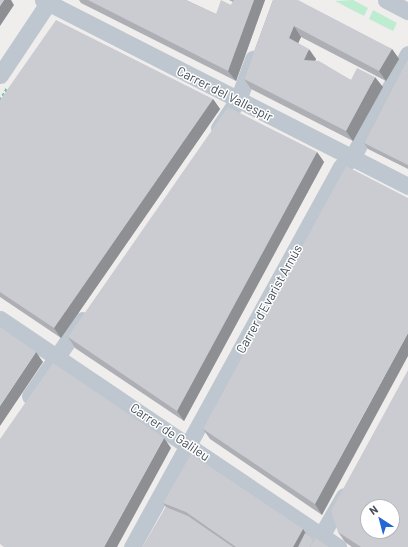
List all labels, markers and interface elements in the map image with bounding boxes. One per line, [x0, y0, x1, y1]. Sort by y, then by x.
street label: Carrer del Vallespir [174, 63, 276, 125]
street label: Carrer d'Evarist Arnús [233, 242, 305, 356]
street label: Carrer de Galileu [127, 400, 213, 464]
north arrow [360, 499, 400, 539]
text: N [366, 502, 380, 517]

